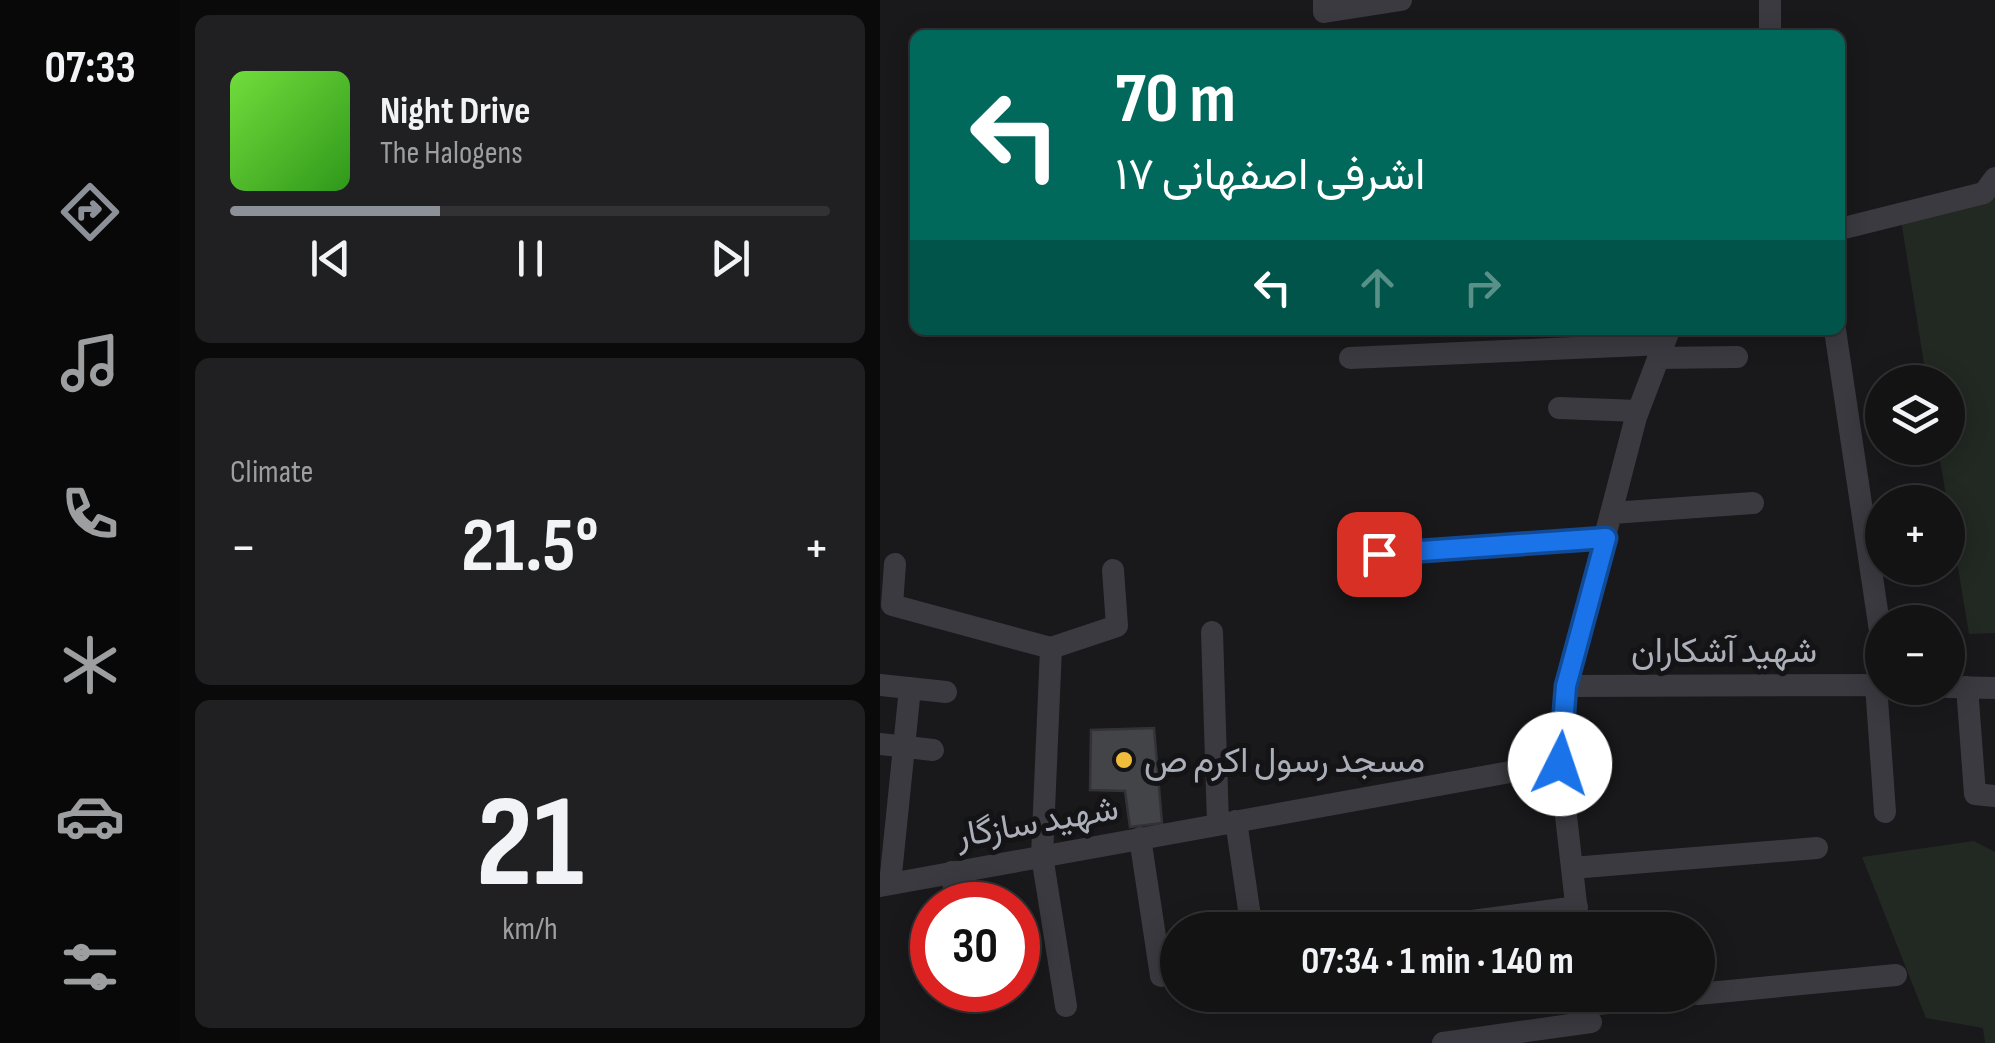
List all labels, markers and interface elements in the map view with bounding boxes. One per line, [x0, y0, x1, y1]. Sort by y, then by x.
text: 07:33 [44, 41, 136, 96]
text: 70 m [1115, 58, 1236, 142]
icon: left [950, 70, 1080, 200]
text: Night Drive [380, 89, 531, 134]
text: The Halogens [380, 134, 523, 173]
text: اشرفی اصفهانی ۱۷ [1115, 148, 1426, 203]
icon: directions [55, 177, 125, 247]
icon: previous [303, 231, 358, 286]
icon: pause [503, 231, 558, 286]
icon: next [703, 231, 758, 286]
icon: left [1245, 260, 1300, 315]
icon: ahead [1350, 260, 1405, 315]
icon: right [1455, 260, 1510, 315]
icon: music [55, 328, 125, 398]
map controls [1865, 365, 1965, 705]
button: layers [1865, 365, 1965, 465]
text: Climate [230, 453, 313, 492]
icon: phone [55, 479, 125, 549]
button: + [1865, 485, 1965, 585]
text: 21.5° [461, 502, 599, 593]
pin [1337, 512, 1422, 597]
text: − [230, 515, 257, 582]
text: + [803, 515, 830, 582]
icon: arrive [1352, 527, 1407, 582]
button: − [1865, 605, 1965, 705]
icon: climate [55, 630, 125, 700]
street label: شهید آشکاران [1631, 630, 1817, 673]
position arrow [1508, 712, 1612, 816]
place label: مسجد رسول اکرم ص [1144, 740, 1425, 783]
marker: مسجد رسول اکرم ص [1113, 749, 1135, 771]
text: 21 [476, 767, 584, 923]
icon: car [55, 781, 125, 851]
street label: شهید سازگار [952, 787, 1122, 858]
speed limit sign: 30 [910, 882, 1040, 1012]
text: km/h [502, 910, 558, 949]
icon: filters [55, 932, 125, 1002]
text: 07:34 · 1 min · 140 m [1301, 939, 1574, 984]

